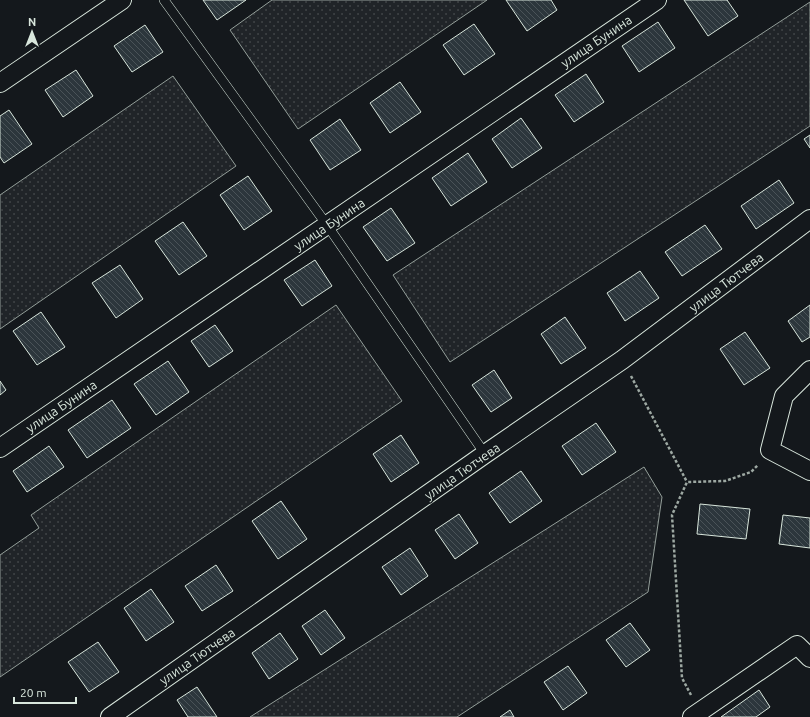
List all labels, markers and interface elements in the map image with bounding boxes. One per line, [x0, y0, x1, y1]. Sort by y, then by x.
north arrow [12, 12, 52, 52]
street label: улица Бунина [558, 12, 634, 70]
text: N [28, 16, 36, 28]
street label: улица Бунина [291, 195, 367, 253]
street label: улица Тютчева [686, 250, 766, 314]
street label: улица Бунина [23, 377, 99, 435]
street label: улица Тютчева [422, 440, 502, 502]
street label: улица Тютчева [157, 625, 237, 687]
scale bar [14, 679, 76, 705]
text: 20 m [20, 686, 47, 699]

